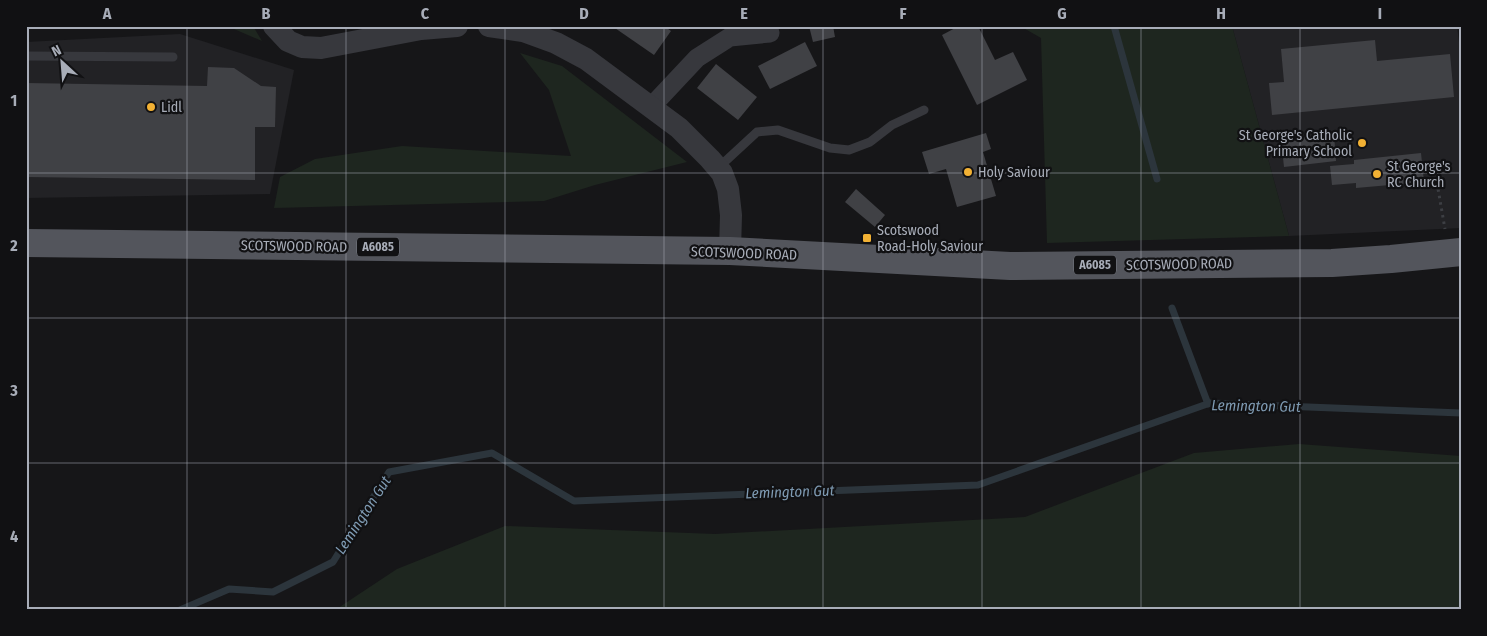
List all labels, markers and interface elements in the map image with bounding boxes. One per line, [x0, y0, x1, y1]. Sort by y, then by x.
text: A [102, 4, 112, 23]
text: B [262, 4, 271, 23]
text: C [421, 4, 430, 23]
text: D [579, 4, 589, 23]
text: E [740, 4, 748, 23]
text: F [899, 4, 907, 23]
text: G [1057, 4, 1067, 23]
text: H [1216, 4, 1226, 23]
text: I [1378, 4, 1382, 23]
north arrow [38, 38, 88, 88]
text: N [49, 41, 64, 60]
text: 1 [11, 91, 17, 110]
place label: Lidl [161, 99, 182, 116]
marker: Lidl [145, 101, 157, 113]
place label: St George's Catholic Primary School [1239, 127, 1352, 160]
marker: St George's Catholic Primary School [1356, 137, 1368, 149]
place label: St George's RC Church [1387, 158, 1451, 191]
place label: Holy Saviour [978, 164, 1050, 181]
marker: Holy Saviour [962, 166, 974, 178]
marker: St George's RC Church [1371, 168, 1383, 180]
place label: Scotswood Road-Holy Saviour [877, 222, 983, 255]
marker: Scotswood Road-Holy Saviour [861, 232, 873, 244]
text: 2 [9, 236, 18, 255]
street label: SCOTSWOOD ROAD [241, 237, 347, 256]
road number: A6085 [357, 238, 399, 256]
street label: SCOTSWOOD ROAD [691, 243, 797, 264]
street label: SCOTSWOOD ROAD [1126, 255, 1232, 274]
road number: A6085 [1074, 256, 1116, 274]
text: 3 [9, 381, 18, 400]
water label: Lemington Gut [1211, 396, 1301, 416]
water label: Lemington Gut [331, 473, 395, 557]
water label: Lemington Gut [745, 481, 835, 503]
text: 4 [10, 527, 18, 546]

